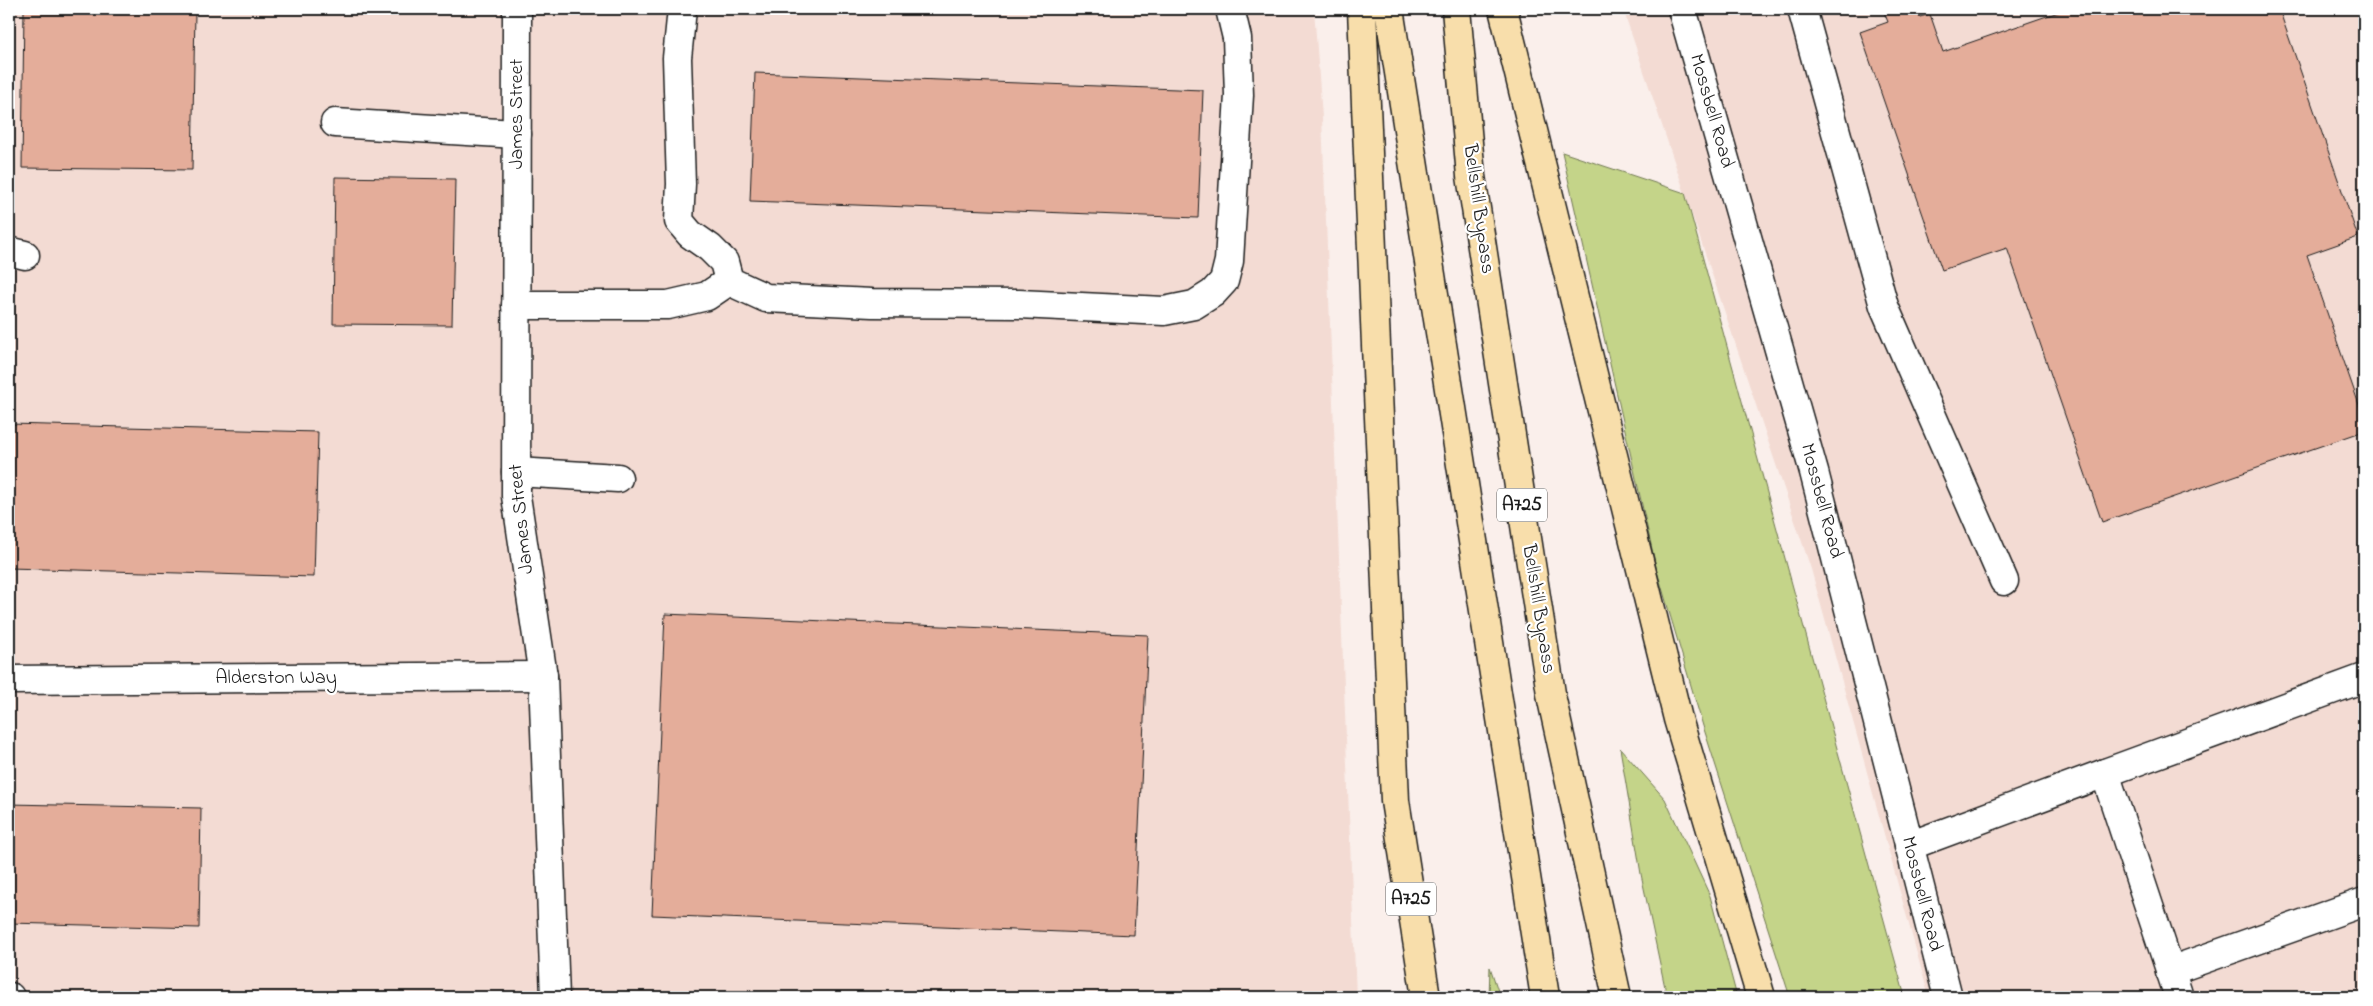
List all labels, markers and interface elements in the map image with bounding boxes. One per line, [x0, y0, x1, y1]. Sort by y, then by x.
street label: Mossbell Road [1681, 50, 1741, 172]
street label: James Street [503, 58, 532, 169]
street label: Bellshill Bypass [1454, 141, 1501, 276]
street label: Mossbell Road [1792, 440, 1850, 562]
street label: James Street [502, 462, 542, 576]
road number: A725 [1497, 488, 1547, 522]
street label: Bellshill Bypass [1513, 541, 1563, 676]
street label: Alderston Way [215, 664, 337, 693]
street label: Mossbell Road [1893, 833, 1949, 955]
road number: A725 [1386, 882, 1436, 916]

